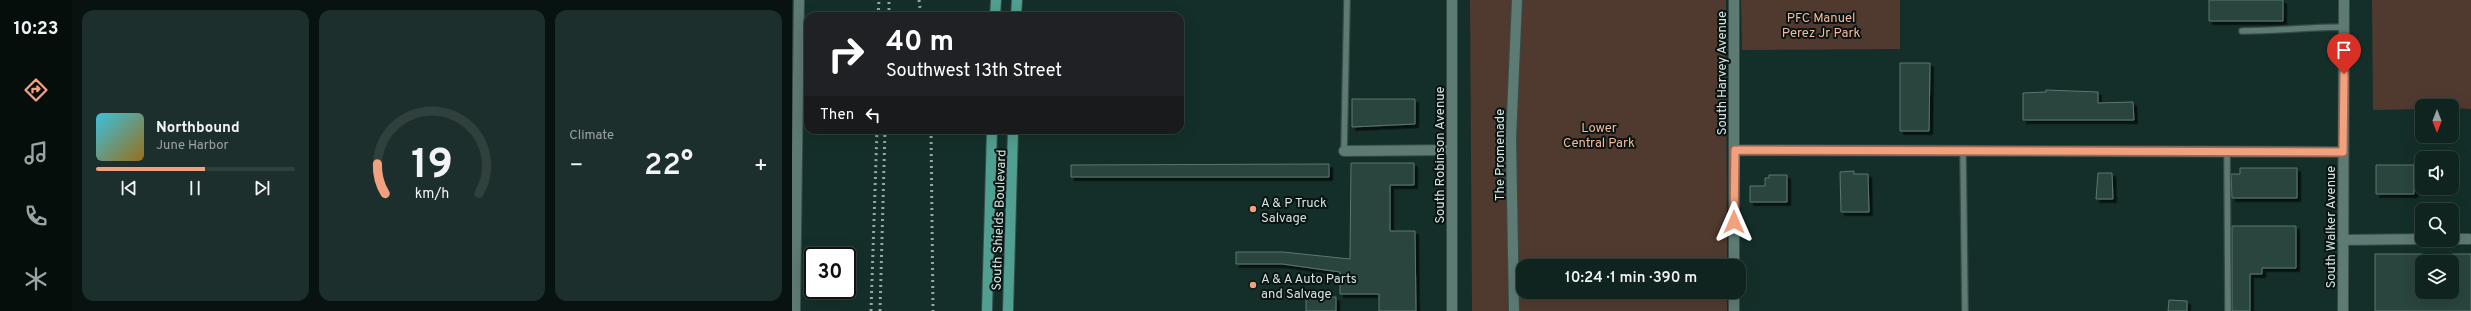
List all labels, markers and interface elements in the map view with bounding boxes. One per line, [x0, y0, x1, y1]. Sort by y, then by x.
street label: South Harvey Avenue [1715, 11, 1731, 135]
park label: PFC Manuel Perez Jr Park [1782, 11, 1860, 42]
text: 10:23 [13, 18, 59, 41]
text: 40 m [886, 25, 954, 61]
icon: right [820, 28, 872, 80]
pin [2327, 33, 2361, 74]
icon: arrive [2333, 39, 2355, 61]
text: Southwest 13th Street [886, 60, 1062, 83]
icon: directions [22, 76, 50, 104]
street label: South Robinson Avenue [1433, 86, 1449, 224]
north arrow [2415, 99, 2459, 143]
map controls [2415, 99, 2459, 299]
icon: left [862, 104, 884, 126]
text: Then [820, 106, 854, 125]
street label: The Promenade [1493, 109, 1509, 201]
text: Northbound [156, 119, 240, 138]
park label: Lower Central Park [1563, 121, 1635, 152]
text: Climate [569, 128, 614, 144]
text: June Harbor [156, 138, 229, 154]
icon: music [22, 139, 50, 167]
text: 19 [411, 139, 453, 192]
text: 22° [644, 148, 693, 185]
street label: South Shields Boulevard [990, 149, 1010, 291]
button: sound [2415, 151, 2459, 195]
text: − [569, 153, 584, 180]
text: + [754, 153, 768, 180]
street label: South Walker Avenue [2324, 166, 2340, 288]
icon: previous [118, 177, 140, 199]
icon: pause [184, 177, 206, 199]
icon: next [251, 177, 273, 199]
text: km/h [415, 184, 449, 202]
place label: A & P Truck Salvage [1261, 196, 1327, 227]
position arrow [1713, 201, 1755, 243]
icon: phone [22, 202, 50, 230]
button: search [2415, 203, 2459, 247]
marker: A & P Truck Salvage [1248, 204, 1258, 214]
speed limit sign: 30 [804, 247, 856, 299]
button: layers [2415, 255, 2459, 299]
icon: climate [22, 265, 50, 293]
text: 10:24 · 1 min · 390 m [1565, 269, 1697, 288]
place label: A & A Auto Parts and Salvage [1261, 272, 1357, 303]
marker: A & A Auto Parts and Salvage [1248, 280, 1258, 290]

